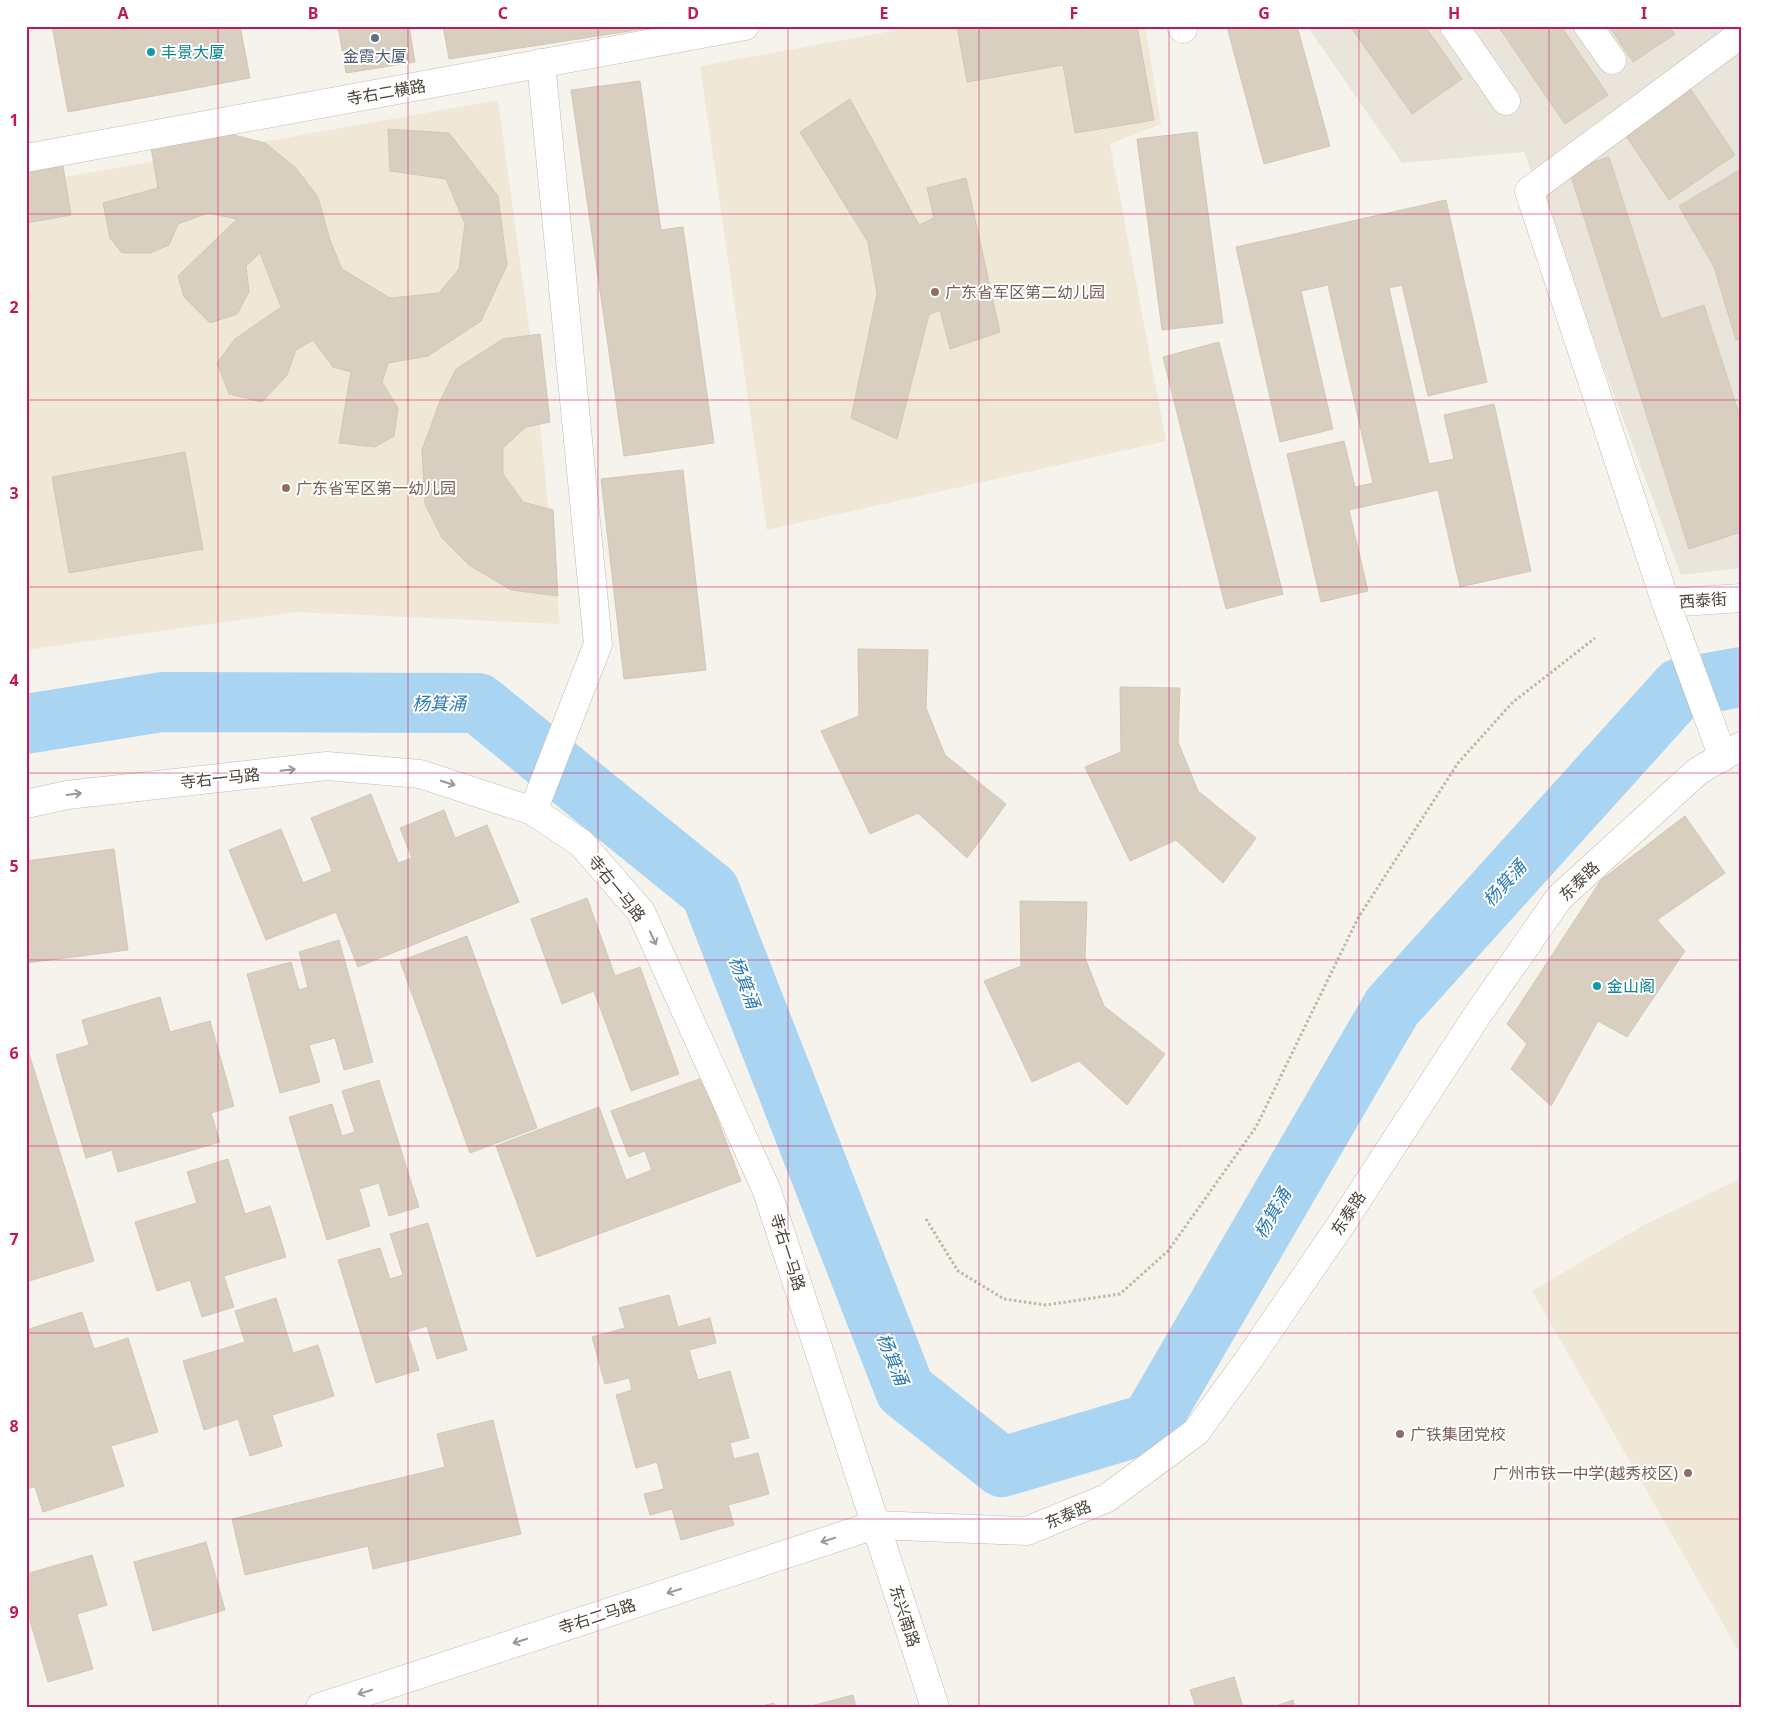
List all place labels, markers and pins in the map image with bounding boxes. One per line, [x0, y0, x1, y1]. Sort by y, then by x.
marker: 金霞大厦 [369, 32, 381, 44]
place label: 丰景大厦 [161, 41, 225, 63]
place label: 金霞大厦 [343, 45, 407, 67]
marker: 丰景大厦 [145, 46, 157, 58]
place label: 广东省军区第二幼儿园 [945, 281, 1105, 303]
marker: 广东省军区第二幼儿园 [929, 286, 941, 298]
place label: 广东省军区第一幼儿园 [296, 477, 456, 499]
marker: 广东省军区第一幼儿园 [280, 482, 292, 494]
place label: 金山阁 [1607, 975, 1655, 997]
marker: 金山阁 [1591, 980, 1603, 992]
place label: 广铁集团党校 [1410, 1423, 1506, 1445]
marker: 广铁集团党校 [1394, 1428, 1406, 1440]
place label: 广州市铁一中学(越秀校区) [1492, 1462, 1678, 1484]
marker: 广州市铁一中学(越秀校区) [1682, 1467, 1694, 1479]

